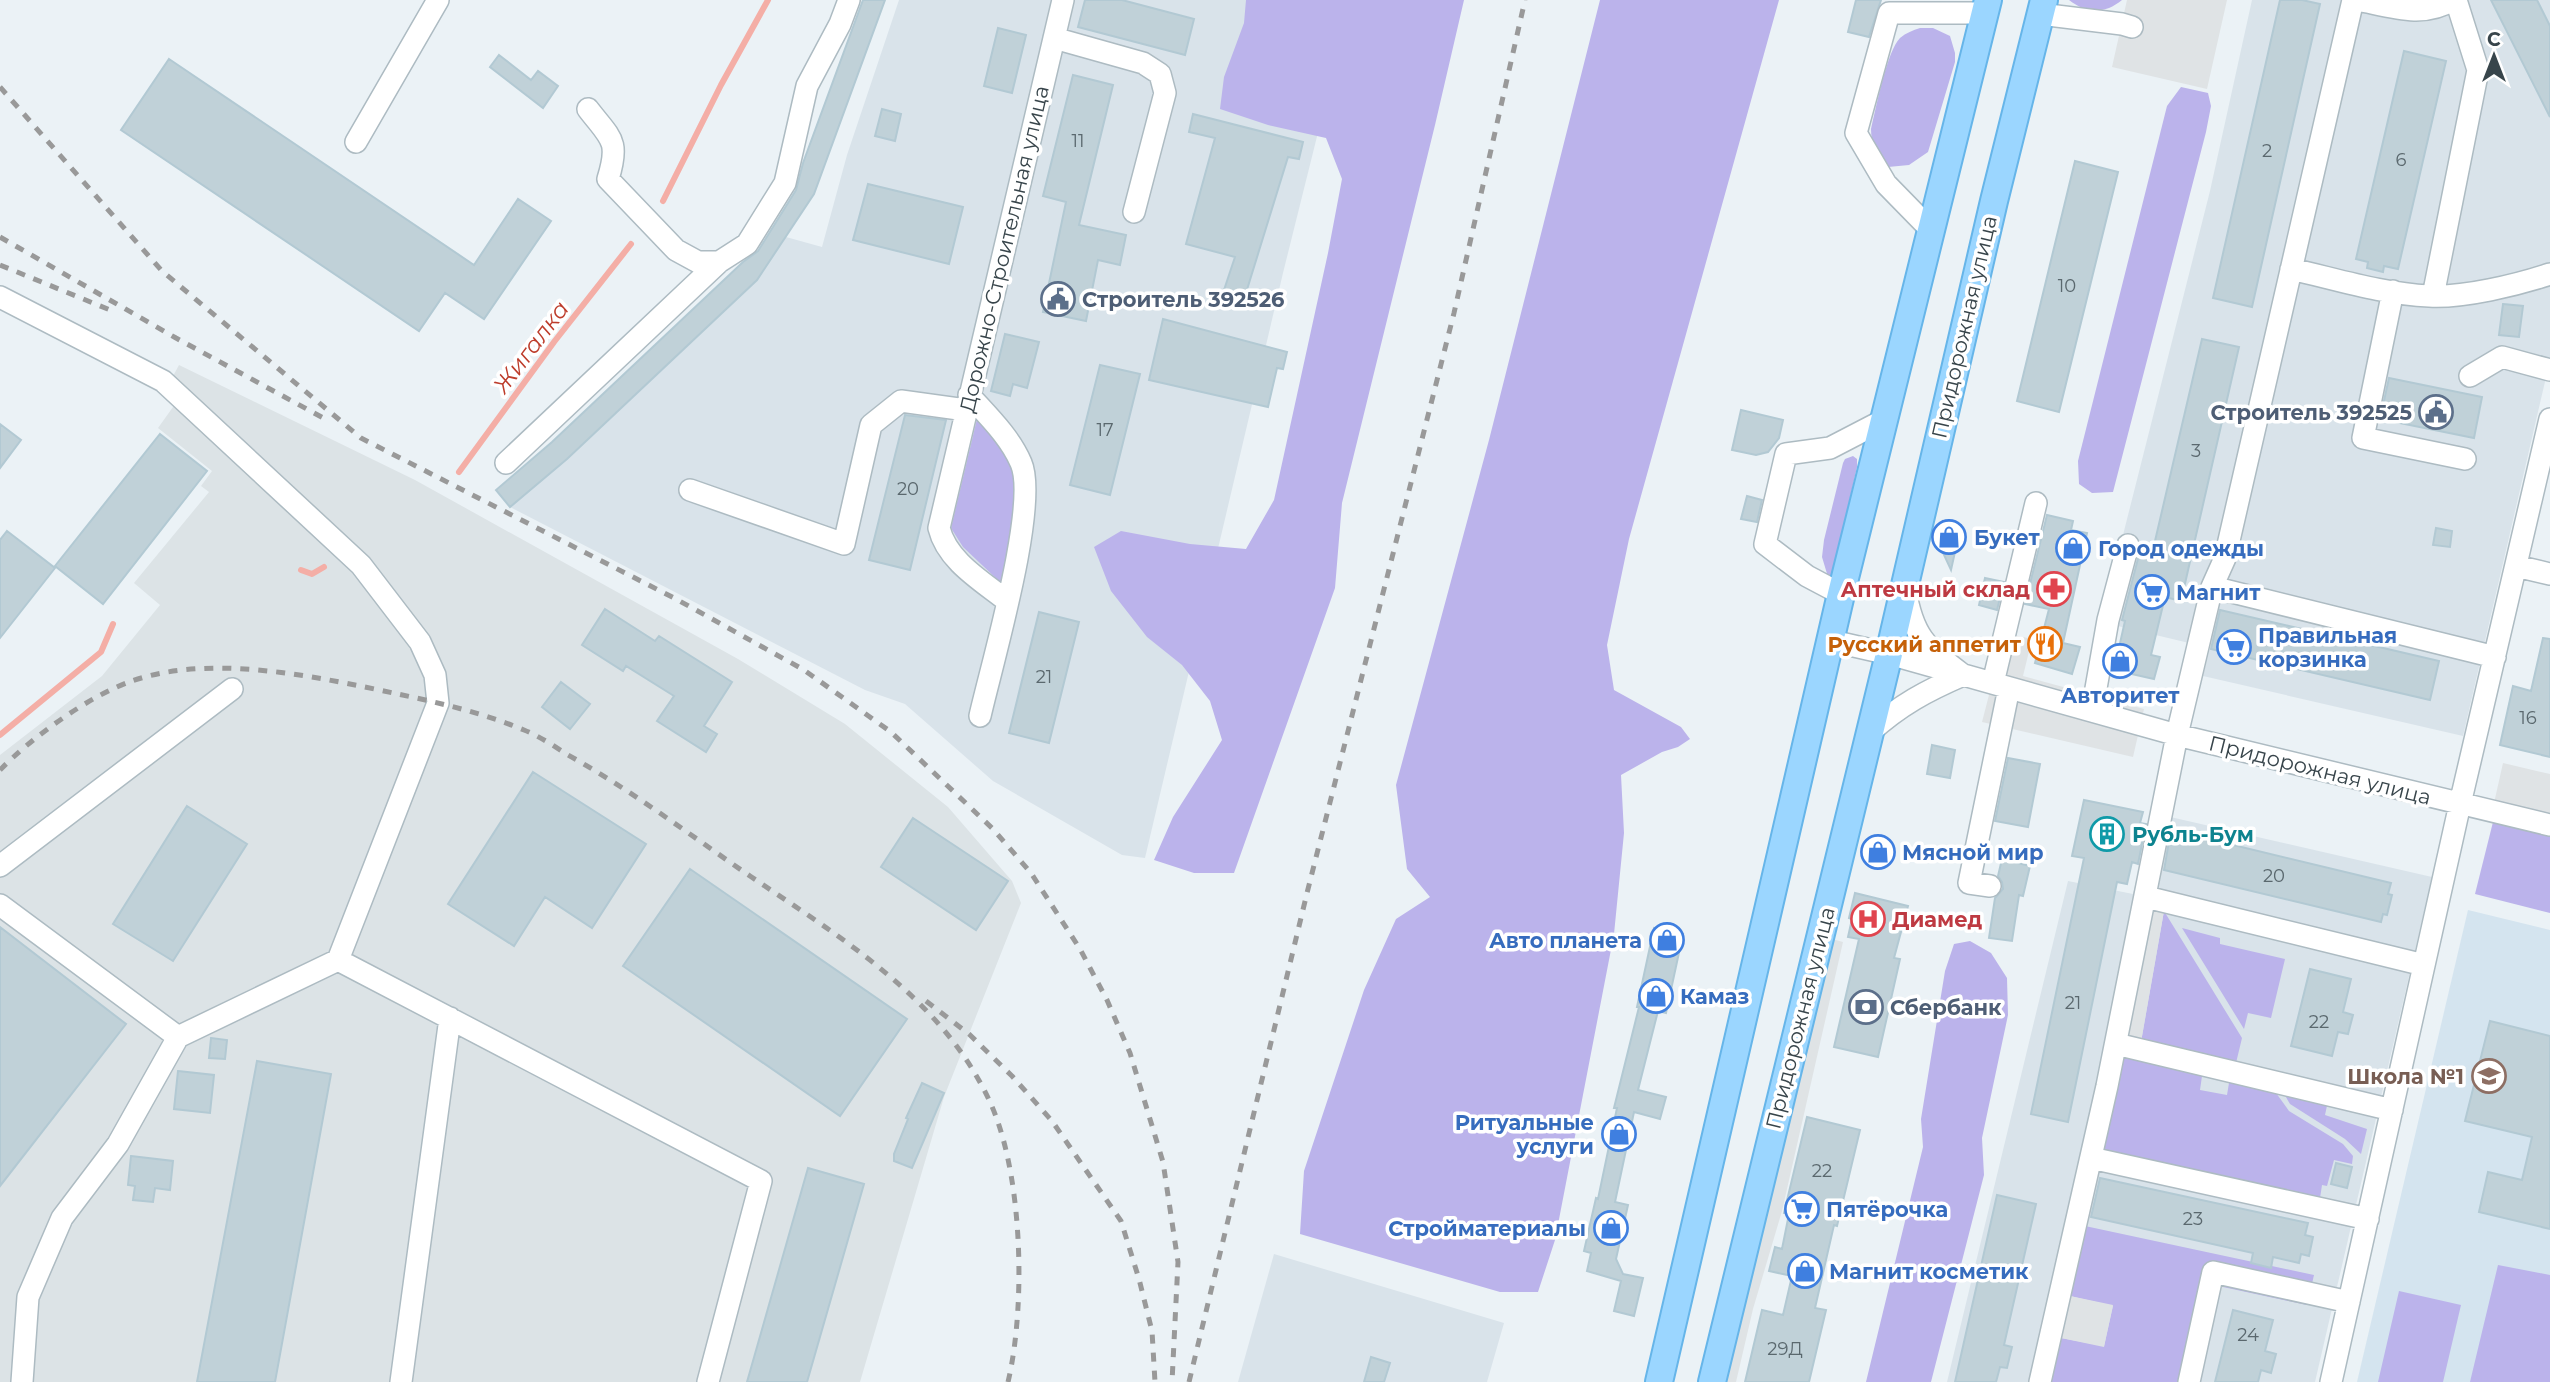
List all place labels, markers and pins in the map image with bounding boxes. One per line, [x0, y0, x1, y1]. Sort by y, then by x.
public building icon: Строитель 392526 [1039, 280, 1077, 318]
place label: Строитель 392526 [1082, 287, 1284, 312]
public building icon: Строитель 392525 [2417, 393, 2455, 431]
place label: Строитель 392525 [2210, 400, 2412, 425]
shop icon: Букет [1930, 518, 1968, 556]
place label: Букет [1974, 525, 2040, 550]
shop icon: Город одежды [2054, 529, 2092, 567]
place label: Город одежды [2098, 536, 2264, 561]
pharmacy icon: Аптечный склад [2035, 570, 2073, 608]
supermarket icon: Магнит [2133, 573, 2171, 611]
place label: Аптечный склад [1840, 577, 2030, 602]
place label: Магнит [2176, 580, 2261, 605]
place label: Правильная корзинка [2258, 623, 2397, 672]
restaurant icon: Русский аппетит [2026, 625, 2064, 663]
supermarket icon: Правильная корзинка [2215, 628, 2253, 666]
place label: Русский аппетит [1827, 632, 2022, 657]
shop icon: Авторитет [2101, 642, 2139, 680]
place label: Авторитет [2061, 683, 2180, 708]
building icon: Рубль-Бум [2088, 815, 2126, 853]
place label: Рубль-Бум [2132, 822, 2254, 847]
shop icon: Мясной мир [1859, 833, 1897, 871]
place label: Мясной мир [1902, 840, 2044, 865]
hospital icon: Диамед [1849, 900, 1887, 938]
place label: Диамед [1892, 907, 1983, 932]
shop icon: Авто планета [1648, 921, 1686, 959]
place label: Авто планета [1489, 928, 1642, 953]
shop icon: Камаз [1637, 977, 1675, 1015]
place label: Камаз [1680, 984, 1750, 1009]
bank icon: Сбербанк [1847, 988, 1885, 1026]
place label: Сбербанк [1890, 995, 2002, 1020]
school or university icon: Школа №1 [2470, 1057, 2508, 1095]
place label: Школа №1 [2347, 1064, 2464, 1089]
place label: Ритуальные услуги [1455, 1110, 1594, 1159]
shop icon: Ритуальные услуги [1600, 1115, 1638, 1153]
supermarket icon: Пятёрочка [1783, 1190, 1821, 1228]
place label: Пятёрочка [1826, 1197, 1948, 1222]
shop icon: Стройматериалы [1592, 1209, 1630, 1247]
place label: Стройматериалы [1388, 1216, 1586, 1241]
shop icon: Магнит косметик [1786, 1252, 1824, 1290]
place label: Магнит косметик [1829, 1259, 2029, 1284]

